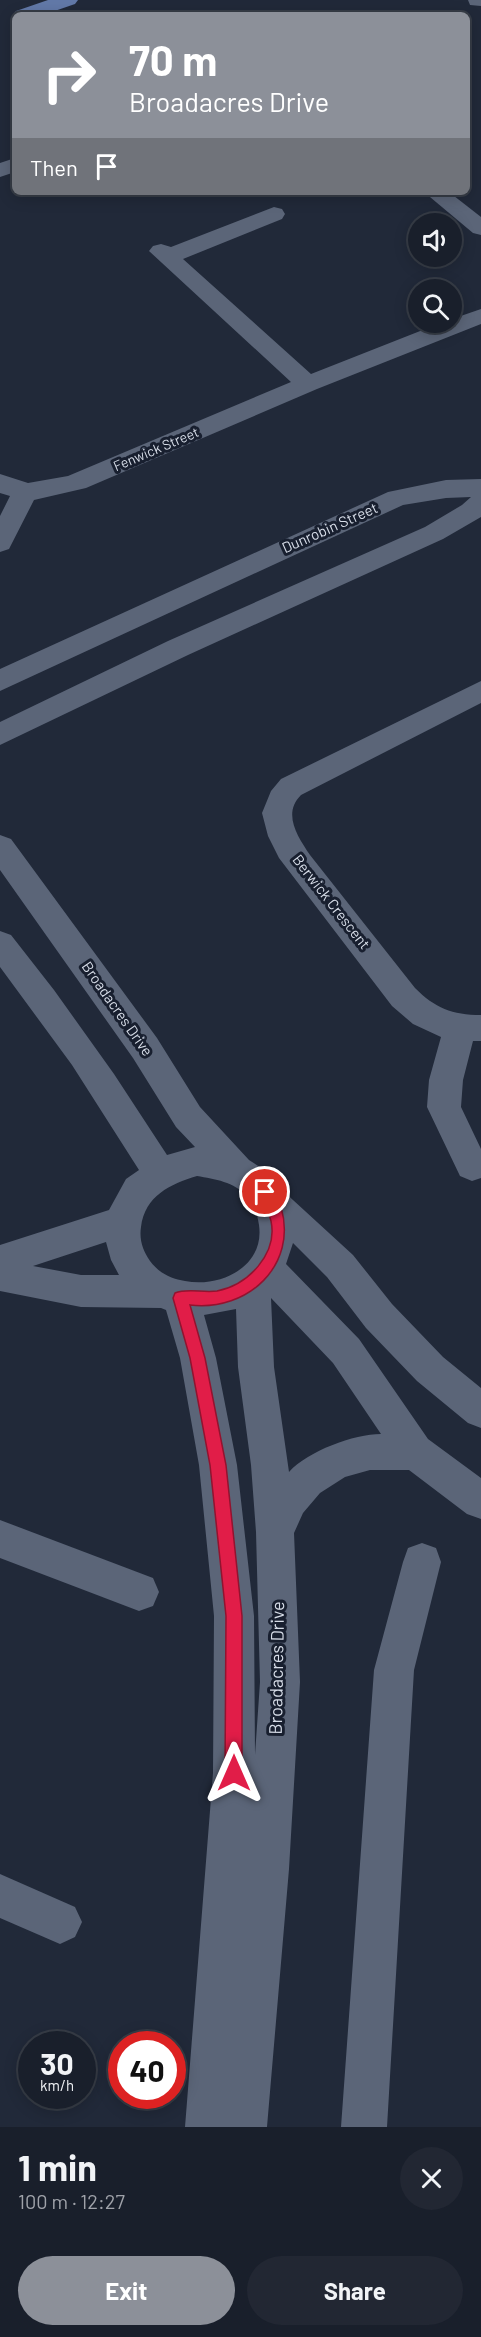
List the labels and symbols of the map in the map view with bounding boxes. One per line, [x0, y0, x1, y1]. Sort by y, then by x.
street label: Fenwick Street [110, 423, 201, 474]
street label: Dunrobin Street [279, 498, 380, 556]
street label: Berwick Crescent [289, 850, 374, 952]
street label: Broadacres Drive [79, 958, 157, 1059]
pin [239, 1166, 290, 1217]
street label: Broadacres Drive [264, 1601, 288, 1735]
position arrow [202, 1741, 266, 1805]
speed limit sign: 40 [108, 2031, 186, 2109]

